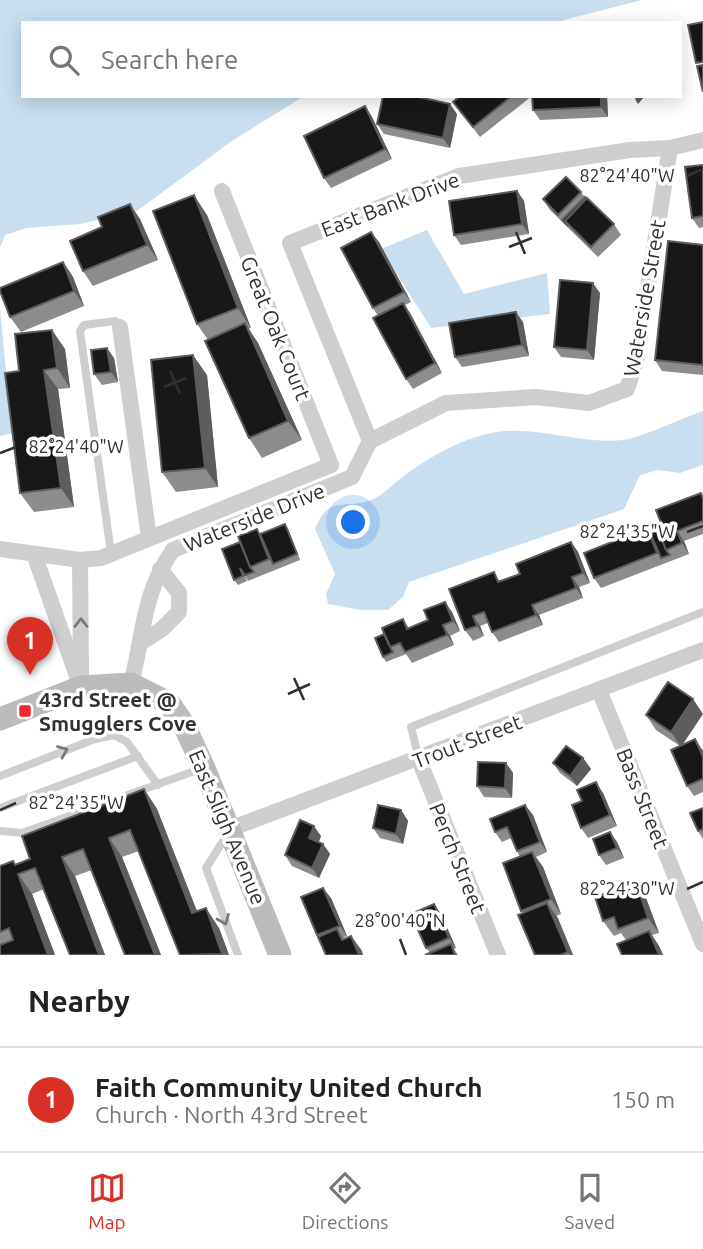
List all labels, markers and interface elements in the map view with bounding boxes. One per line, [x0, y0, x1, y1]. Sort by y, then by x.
search box [21, 21, 682, 98]
icon: search [45, 41, 83, 79]
text: Search here [101, 45, 238, 74]
text: 82°24'40"W [579, 165, 675, 185]
street label: East Bank Drive [318, 167, 462, 241]
street label: Waterside Street [618, 218, 670, 378]
street label: Great Oak Court [236, 253, 316, 403]
text: 82°24'40"W [28, 436, 124, 456]
street label: Waterside Drive [180, 478, 328, 556]
your location [336, 505, 370, 539]
text: 82°24'35"W [579, 521, 675, 541]
pin: 1 [7, 617, 53, 675]
one-way arrow [73, 618, 88, 629]
place label: 43rd Street @ Smugglers Cove [39, 687, 197, 735]
marker: 43rd Street @ Smugglers Cove [17, 703, 33, 719]
street label: Trout Street [409, 709, 525, 773]
street label: Bass Street [612, 744, 674, 852]
one-way arrow [57, 746, 69, 760]
street label: East Sligh Avenue [185, 746, 271, 908]
text: 82°24'35"W [28, 792, 124, 812]
street label: Perch Street [425, 799, 491, 917]
text: 82°24'30"W [579, 878, 675, 898]
text: 28°00'40"N [354, 910, 446, 930]
one-way arrow [216, 913, 230, 925]
text: Nearby [28, 984, 130, 1018]
text: Faith Community United Church [95, 1073, 482, 1102]
text: 1 [45, 1087, 57, 1112]
text: 150 m [611, 1087, 675, 1112]
text: Church · North 43rd Street [95, 1102, 368, 1127]
tab: Map [88, 1169, 126, 1233]
tab: Directions [302, 1169, 389, 1233]
tab: Saved [564, 1169, 615, 1233]

